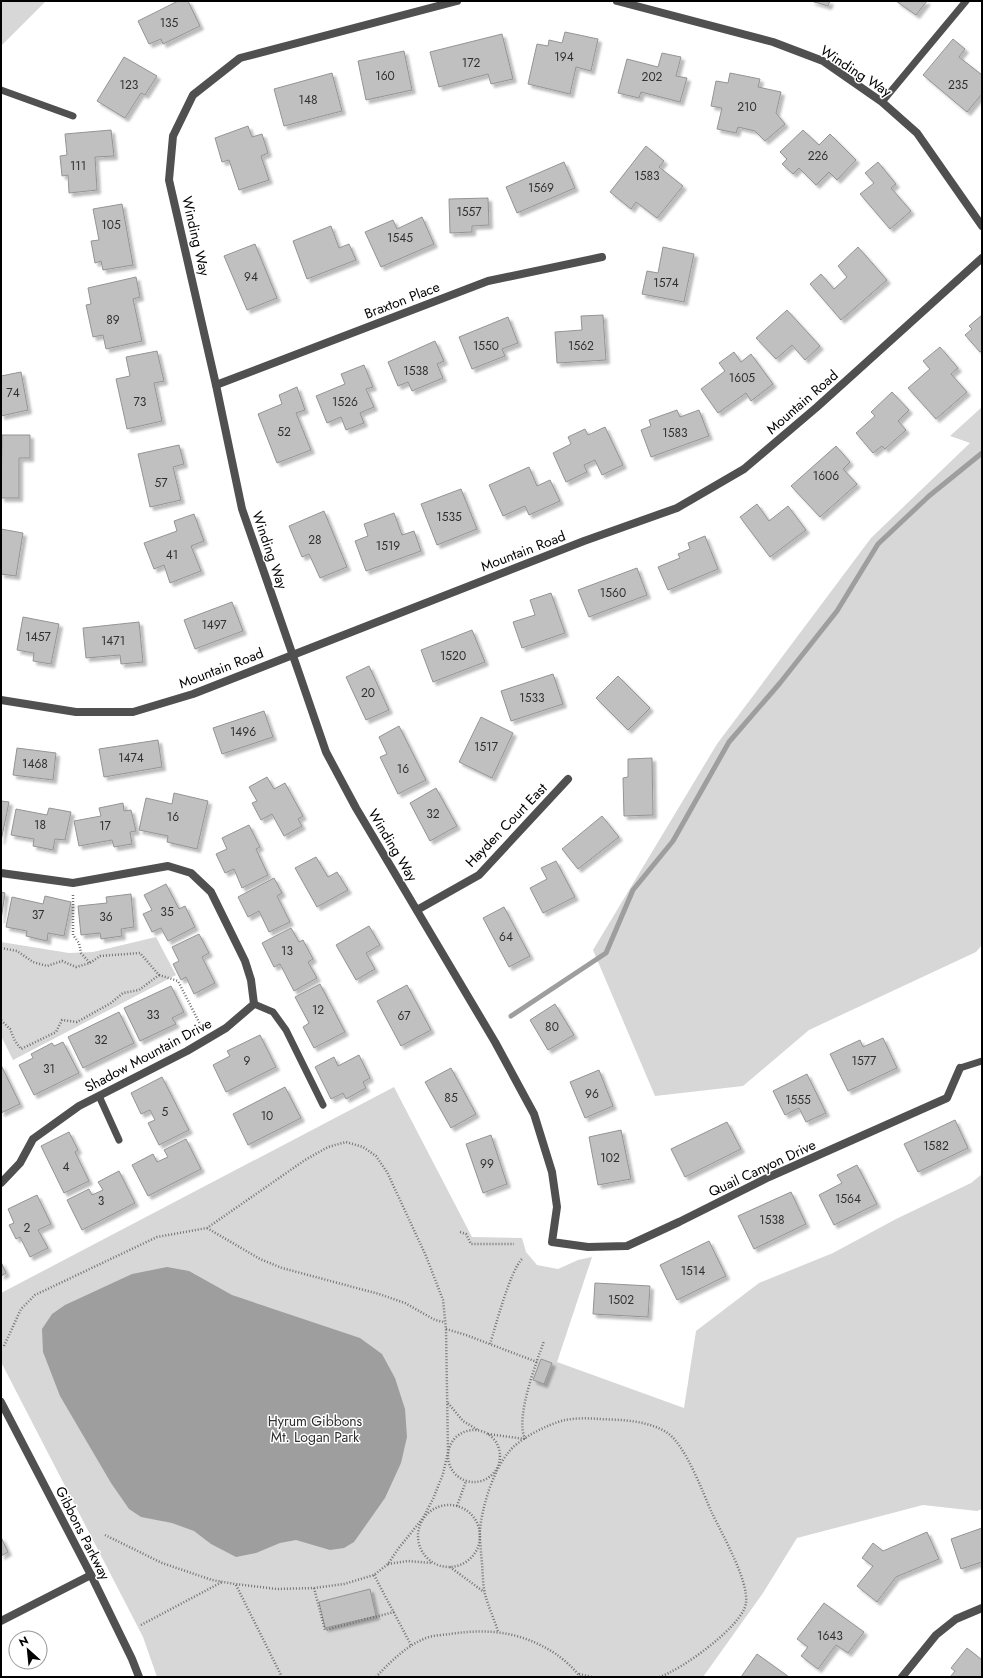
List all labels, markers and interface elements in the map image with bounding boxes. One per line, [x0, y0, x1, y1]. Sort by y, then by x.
house number: 135 [160, 14, 179, 32]
street label: Winding Way [816, 40, 896, 102]
house number: 194 [554, 48, 574, 66]
house number: 172 [462, 54, 480, 72]
house number: 160 [375, 67, 395, 85]
house number: 202 [642, 68, 663, 86]
house number: 123 [120, 76, 139, 94]
house number: 235 [948, 76, 968, 94]
house number: 148 [299, 91, 317, 109]
house number: 210 [737, 98, 757, 116]
house number: 226 [808, 147, 828, 165]
house number: 111 [70, 157, 86, 175]
house number: 1583 [634, 167, 660, 185]
house number: 1569 [528, 179, 554, 197]
street label: Winding Way [177, 194, 215, 279]
house number: 1557 [456, 203, 482, 221]
house number: 105 [101, 216, 121, 234]
house number: 1545 [387, 229, 413, 247]
house number: 94 [244, 268, 258, 286]
house number: 1574 [653, 274, 679, 292]
street label: Braxton Place [361, 276, 443, 324]
house number: 89 [106, 311, 120, 329]
house number: 1550 [473, 337, 499, 355]
house number: 1562 [568, 337, 594, 355]
house number: 1538 [403, 362, 429, 380]
street label: Mountain Road [762, 365, 842, 439]
house number: 1605 [729, 369, 755, 387]
house number: 74 [6, 384, 20, 402]
house number: 73 [134, 393, 147, 411]
house number: 1526 [332, 393, 358, 411]
house number: 52 [277, 423, 291, 441]
house number: 1583 [662, 424, 688, 442]
house number: 1606 [813, 467, 839, 485]
house number: 57 [154, 474, 168, 492]
street label: Winding Way [247, 508, 293, 592]
house number: 1535 [436, 508, 462, 526]
street label: Mountain Road [478, 526, 568, 576]
house number: 28 [308, 531, 322, 549]
house number: 1519 [376, 537, 400, 555]
house number: 41 [166, 546, 178, 564]
house number: 1560 [600, 584, 626, 602]
house number: 1497 [201, 616, 227, 634]
house number: 1457 [25, 628, 51, 646]
house number: 1471 [101, 632, 125, 650]
street label: Mountain Road [176, 643, 266, 693]
house number: 1520 [440, 647, 466, 665]
house number: 20 [361, 684, 375, 702]
house number: 1533 [519, 689, 545, 707]
house number: 1496 [230, 723, 256, 741]
house number: 1517 [474, 738, 499, 756]
house number: 1474 [118, 749, 144, 767]
house number: 1468 [22, 755, 48, 773]
house number: 16 [397, 760, 409, 778]
street label: Hayden Court East [461, 778, 552, 871]
street label: Winding Way [363, 805, 423, 886]
house number: 32 [426, 805, 440, 823]
house number: 16 [167, 808, 179, 826]
house number: 18 [34, 816, 46, 834]
house number: 17 [99, 817, 112, 835]
house number: 35 [160, 903, 174, 921]
house number: 37 [32, 906, 45, 924]
house number: 36 [99, 908, 113, 926]
house number: 64 [499, 928, 513, 946]
house number: 13 [281, 942, 293, 960]
house number: 12 [312, 1001, 324, 1019]
house number: 33 [146, 1006, 160, 1024]
house number: 67 [397, 1007, 411, 1025]
street label: Shadow Mountain Drive [81, 1013, 215, 1097]
house number: 80 [545, 1018, 559, 1036]
house number: 32 [94, 1031, 108, 1049]
house number: 9 [244, 1052, 251, 1070]
house number: 1577 [852, 1052, 877, 1070]
house number: 31 [43, 1060, 55, 1078]
house number: 96 [585, 1085, 599, 1103]
house number: 85 [444, 1089, 458, 1107]
house number: 1555 [785, 1091, 811, 1109]
house number: 5 [162, 1103, 169, 1121]
house number: 10 [261, 1107, 273, 1125]
street label: Quail Canyon Drive [705, 1134, 819, 1202]
house number: 1582 [923, 1137, 949, 1155]
house number: 102 [600, 1149, 620, 1167]
house number: 99 [480, 1155, 494, 1173]
house number: 4 [63, 1158, 70, 1176]
house number: 1564 [835, 1190, 861, 1208]
house number: 3 [98, 1192, 105, 1210]
house number: 1538 [759, 1211, 785, 1229]
house number: 2 [24, 1219, 31, 1237]
house number: 1514 [681, 1262, 705, 1280]
house number: 1502 [608, 1291, 634, 1309]
park label: Hyrum Gibbons Mt. Logan Park [268, 1411, 363, 1447]
street label: Gibbons Parkway [51, 1483, 116, 1584]
house number: 1643 [817, 1627, 843, 1645]
north arrow [8, 1630, 48, 1670]
text: N [16, 1632, 31, 1650]

